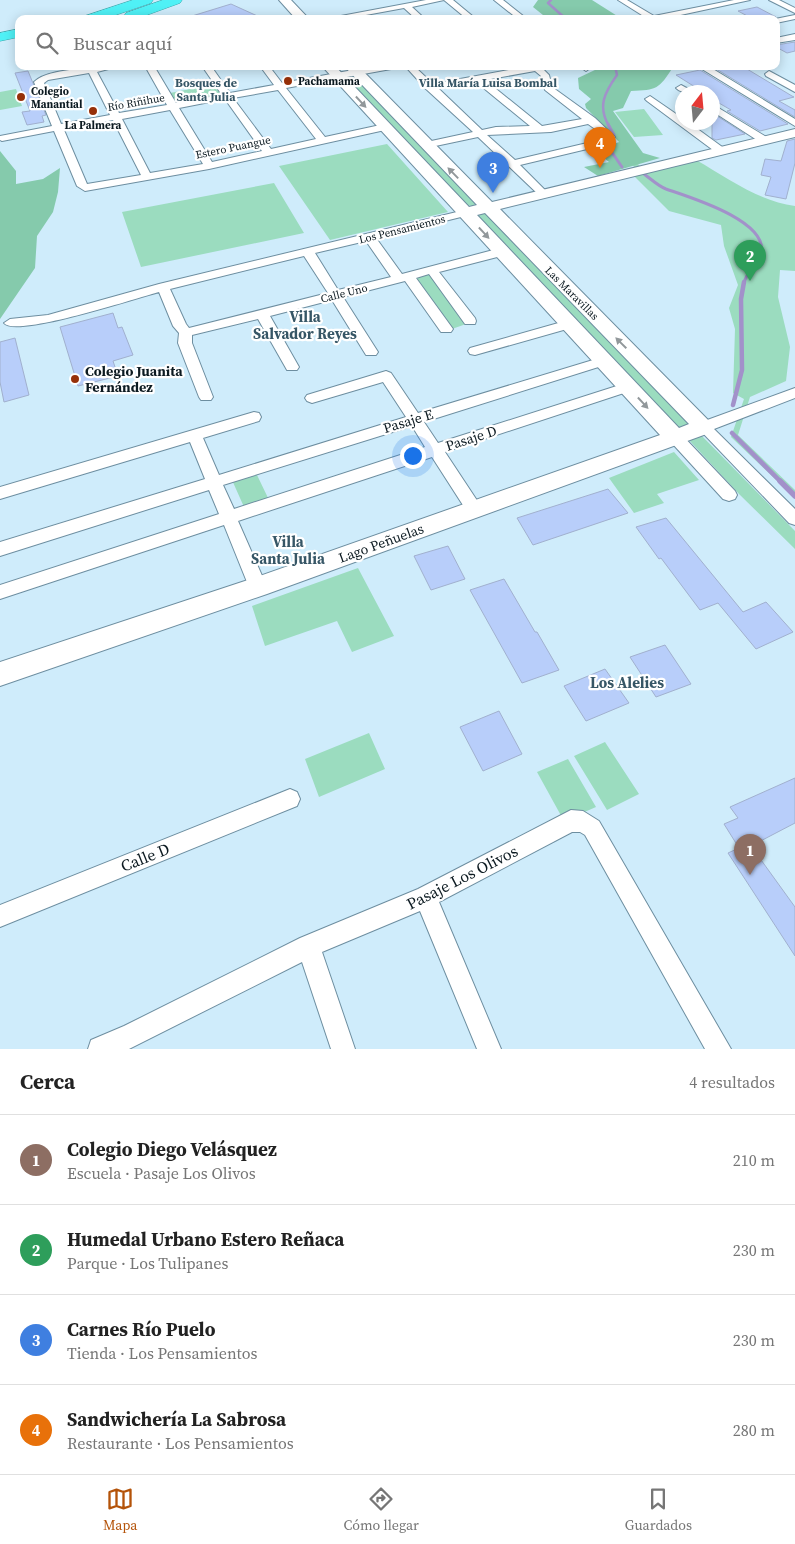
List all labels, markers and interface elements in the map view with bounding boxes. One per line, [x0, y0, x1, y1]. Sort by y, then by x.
search box [15, 15, 780, 70]
icon: search [33, 29, 61, 57]
text: Buscar aquí [73, 30, 172, 56]
place label: Pachamama [298, 74, 360, 89]
district label: Bosques de Santa Julia [175, 75, 237, 105]
marker: Pachamama [282, 75, 294, 87]
district label: Villa María Luisa Bombal [419, 75, 557, 91]
place label: Colegio Manantial [31, 84, 83, 112]
north arrow [675, 85, 720, 130]
street label: Río Riñihue [106, 90, 166, 115]
marker: Colegio Manantial [15, 91, 27, 103]
one-way arrow [355, 95, 367, 107]
marker: La Palmera [87, 105, 99, 117]
place label: La Palmera [65, 118, 122, 133]
pin: 4 [584, 127, 616, 168]
street label: Estero Puangue [194, 132, 272, 163]
pin: 3 [477, 152, 509, 193]
one-way arrow [447, 167, 459, 179]
street label: Los Pensamientos [357, 211, 447, 247]
one-way arrow [478, 227, 490, 239]
pin: 2 [734, 240, 766, 281]
street label: Las Maravillas [541, 263, 602, 324]
street label: Calle Uno [319, 280, 369, 307]
district label: Villa Salvador Reyes [253, 306, 357, 344]
one-way arrow [615, 337, 627, 349]
place label: Colegio Juanita Fernández [85, 361, 183, 397]
marker: Colegio Juanita Fernández [69, 373, 81, 385]
one-way arrow [637, 397, 649, 409]
street label: Pasaje E [381, 404, 435, 438]
street label: Pasaje D [443, 420, 499, 456]
your location [400, 443, 426, 469]
street label: Lago Peñuelas [336, 518, 426, 568]
district label: Villa Santa Julia [251, 531, 326, 569]
district label: Los Alelies [590, 672, 664, 693]
pin: 1 [734, 834, 766, 875]
street label: Calle D [117, 837, 173, 877]
street label: Pasaje Los Olivos [403, 839, 521, 915]
text: Cerca [20, 1067, 75, 1096]
text: 4 resultados [689, 1071, 775, 1093]
text: Colegio Diego Velásquez [67, 1136, 277, 1162]
text: 1 [32, 1149, 40, 1171]
text: 210 m [733, 1149, 775, 1171]
text: Escuela · Pasaje Los Olivos [67, 1162, 256, 1184]
text: Humedal Urbano Estero Reñaca [67, 1226, 344, 1252]
text: 2 [32, 1239, 40, 1261]
text: 230 m [733, 1239, 775, 1261]
text: Parque · Los Tulipanes [67, 1252, 228, 1274]
text: Carnes Río Puelo [67, 1316, 215, 1342]
text: 3 [32, 1329, 40, 1351]
text: 230 m [733, 1329, 775, 1351]
text: Tienda · Los Pensamientos [67, 1342, 257, 1364]
text: Sandwichería La Sabrosa [67, 1406, 286, 1432]
text: 4 [32, 1419, 40, 1441]
text: 280 m [733, 1419, 775, 1441]
text: Restaurante · Los Pensamientos [67, 1432, 294, 1454]
tab: Mapa [103, 1485, 137, 1535]
tab: Cómo llegar [343, 1485, 419, 1535]
tab: Guardados [625, 1485, 692, 1535]

